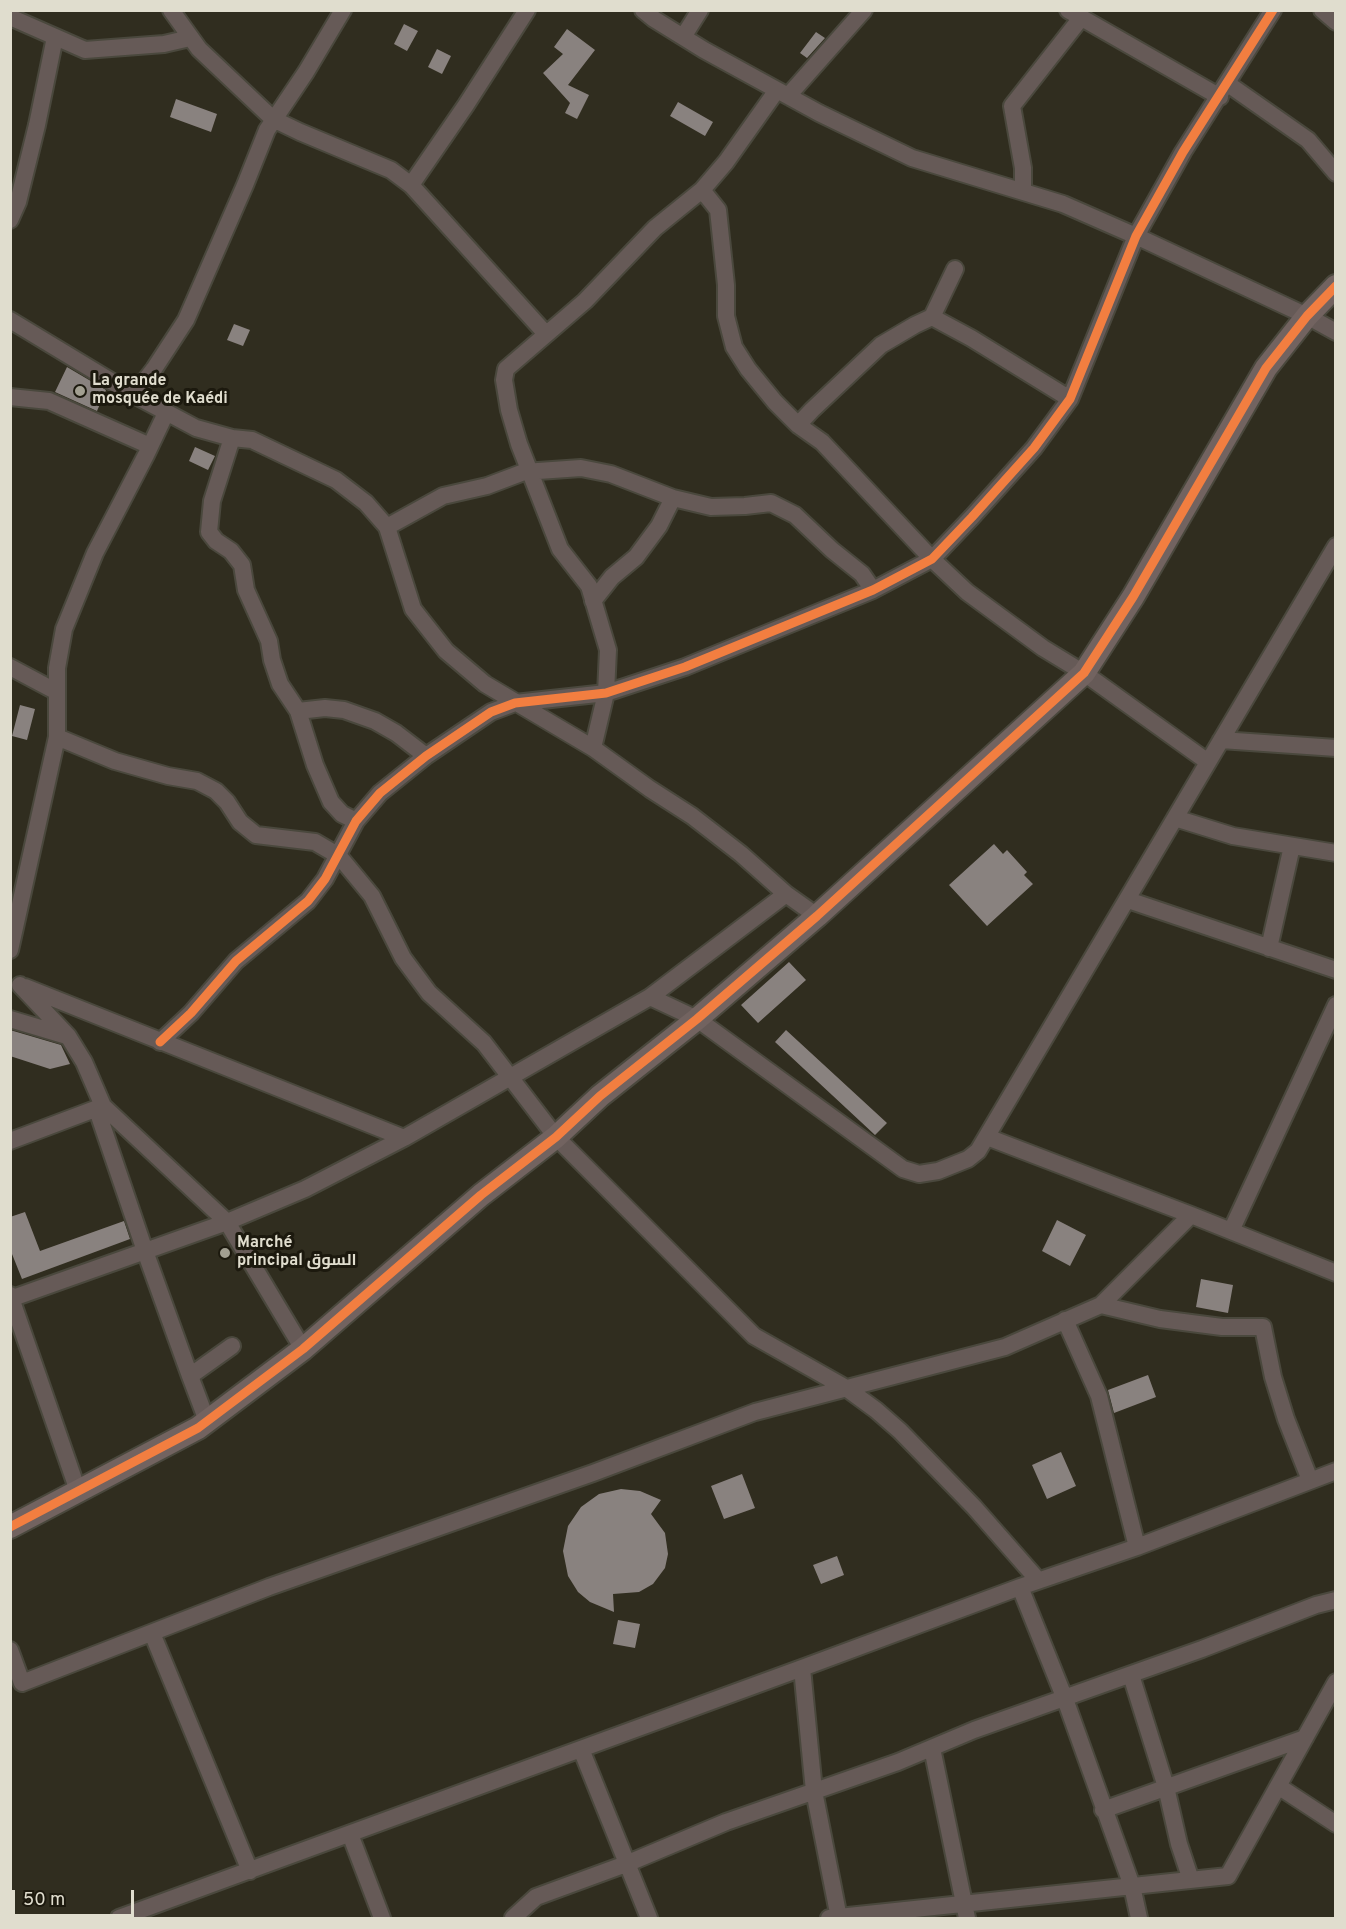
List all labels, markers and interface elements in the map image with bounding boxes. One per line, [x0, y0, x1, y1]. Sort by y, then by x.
place label: La grande mosquée de Kaédi [92, 372, 228, 410]
marker: La grande mosquée de Kaédi [73, 384, 87, 398]
place label: Marché principal السوق [237, 1234, 357, 1272]
marker: Marché principal السوق [218, 1246, 232, 1260]
scale bar [15, 1878, 136, 1916]
text: 50 m [23, 1889, 65, 1912]

